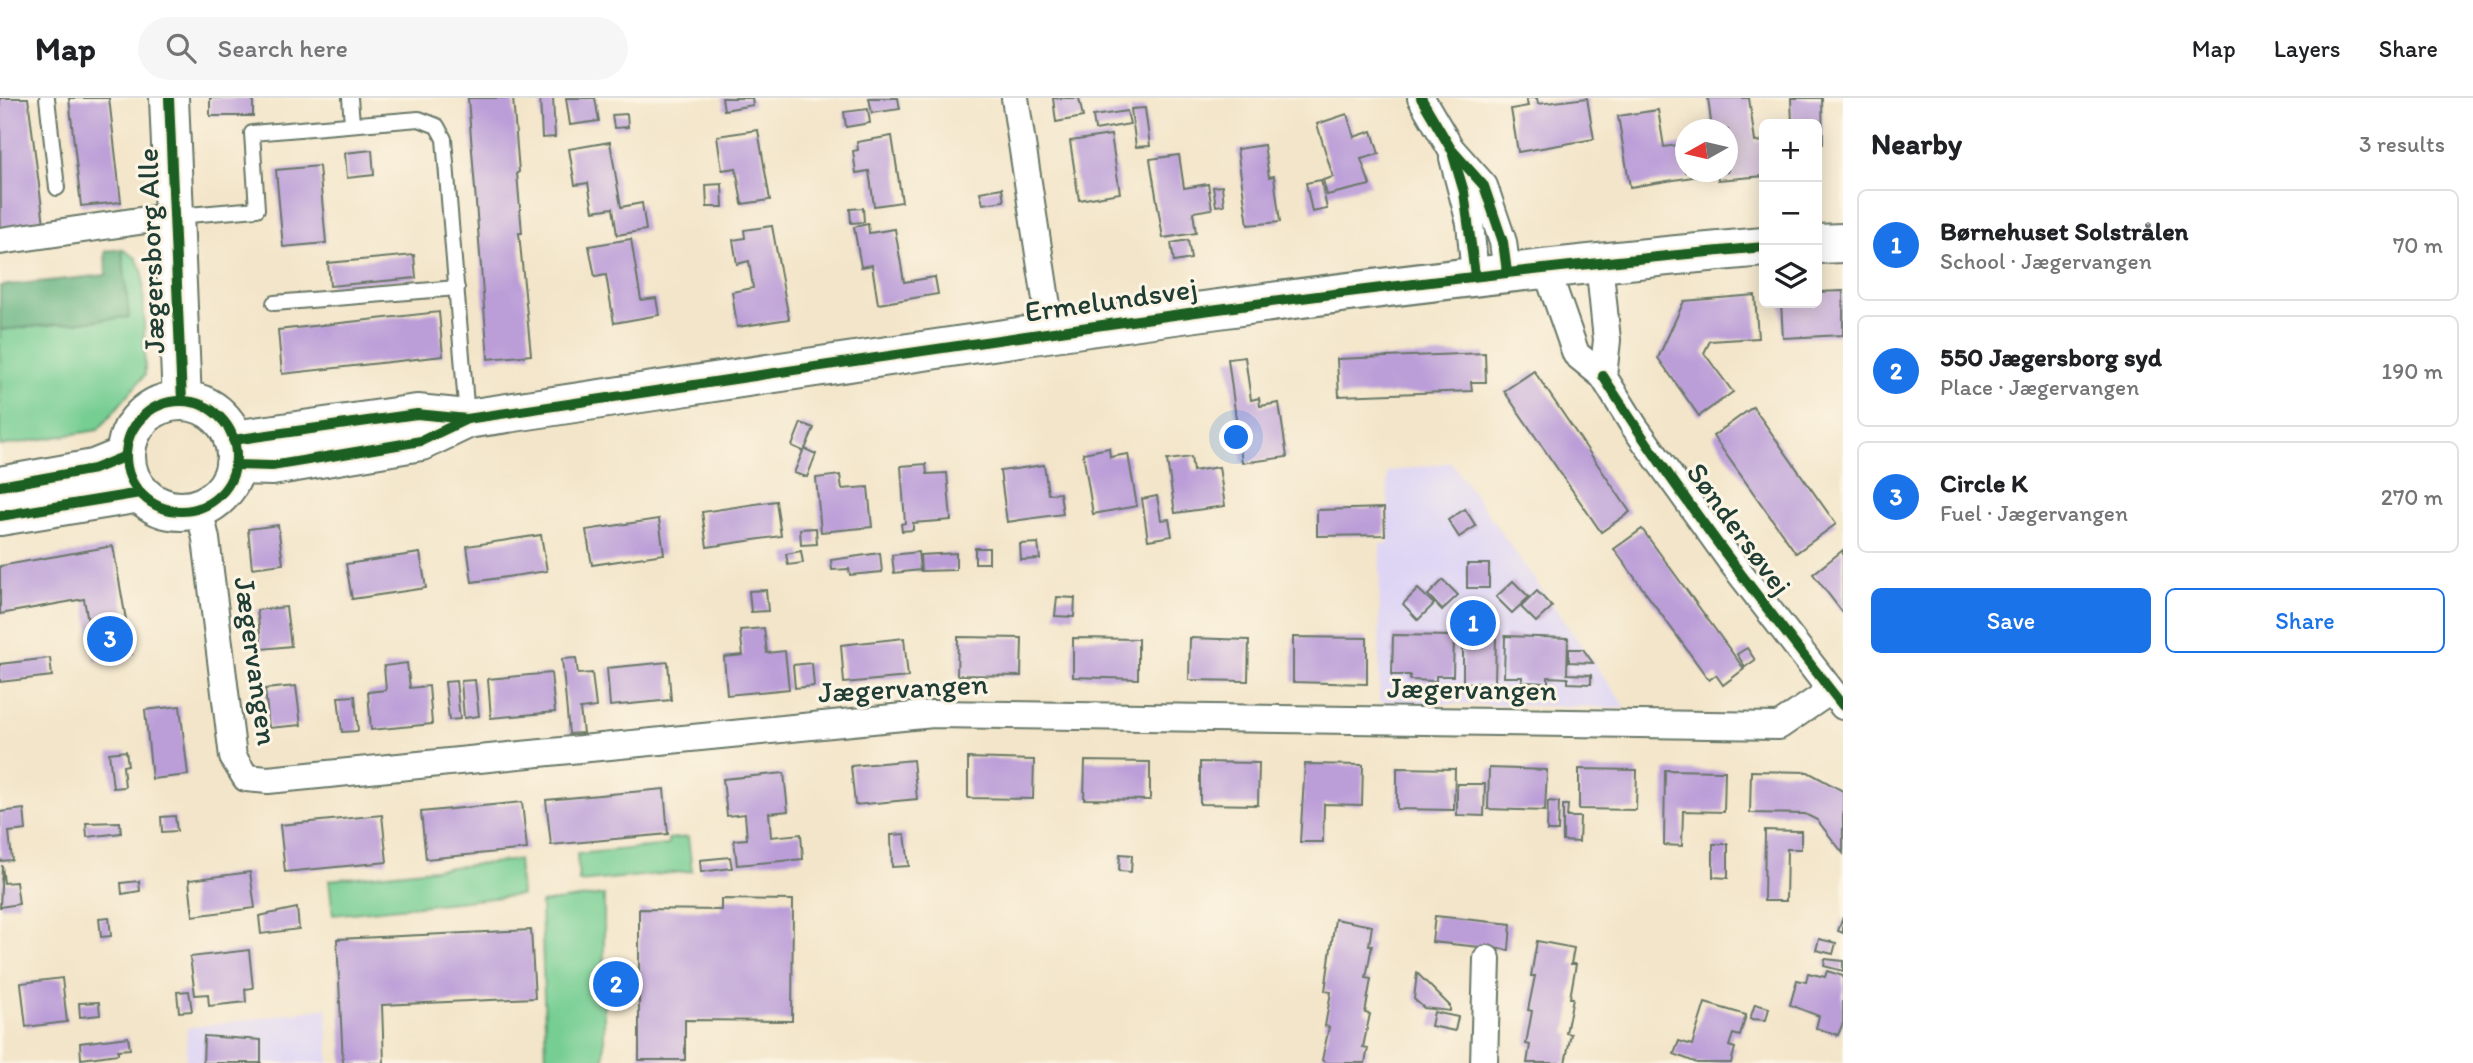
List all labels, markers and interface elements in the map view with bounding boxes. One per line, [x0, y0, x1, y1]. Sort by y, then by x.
search box [138, 17, 628, 80]
text: Map [35, 29, 96, 68]
icon: search [162, 29, 200, 67]
text: Search here [218, 32, 348, 64]
text: Map [2192, 34, 2236, 63]
text: Layers [2274, 34, 2341, 63]
text: Share [2379, 34, 2438, 63]
north arrow [1675, 119, 1738, 182]
map controls [1759, 119, 1822, 308]
button: + [1759, 119, 1822, 182]
text: Nearby [1871, 125, 1962, 162]
text: 3 results [2359, 130, 2445, 158]
street label: Jægersborg Alle [128, 147, 173, 355]
button: − [1759, 182, 1822, 245]
text: Børnehuset Solstrålen [1940, 215, 2188, 247]
text: 1 [1891, 231, 1901, 259]
text: 70 m [2393, 231, 2443, 259]
button: layers [1759, 245, 1822, 308]
text: School · Jægervangen [1940, 247, 2152, 275]
street label: Ermelundsvej [1022, 269, 1200, 330]
text: 550 Jægersborg syd [1940, 341, 2162, 373]
text: 2 [1890, 357, 1902, 385]
text: 190 m [2382, 357, 2443, 385]
text: Place · Jægervangen [1940, 373, 2139, 401]
your location [1219, 420, 1253, 454]
street label: Søndersøvej [1679, 455, 1800, 603]
text: Circle K [1940, 467, 2028, 499]
text: 3 [1890, 483, 1902, 511]
text: 270 m [2381, 483, 2443, 511]
text: Fuel · Jægervangen [1940, 499, 2128, 527]
street label: Jægervangen [226, 574, 287, 748]
button: Save [1871, 588, 2151, 653]
button: Share [2165, 588, 2445, 653]
pin: 1 [1450, 597, 1496, 649]
pin: 3 [87, 613, 133, 665]
street label: Jægervangen [817, 665, 989, 710]
street label: Jægervangen [1387, 669, 1557, 708]
pin: 2 [593, 958, 639, 1010]

